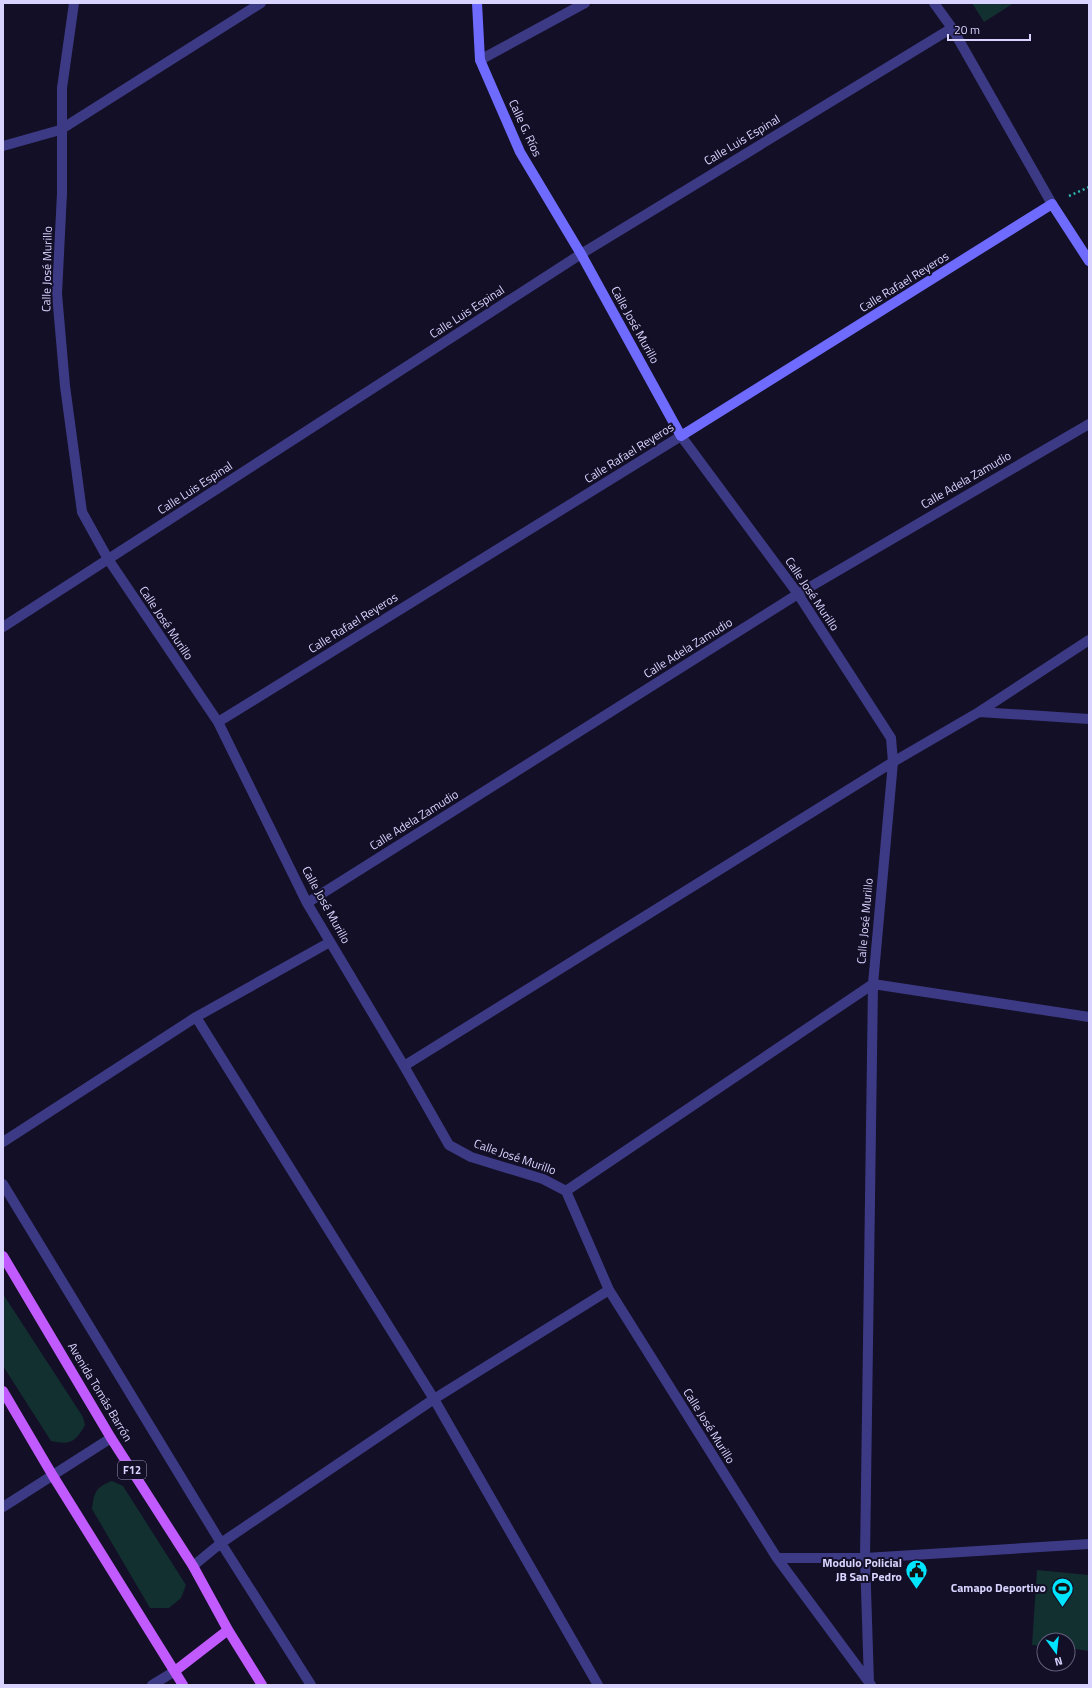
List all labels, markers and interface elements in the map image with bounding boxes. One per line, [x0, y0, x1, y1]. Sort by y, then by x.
scale bar [948, 16, 1030, 42]
text: 20 m [954, 20, 980, 39]
street label: Calle G. Ríos [504, 96, 547, 160]
street label: Calle Luis Espinal [700, 109, 784, 170]
street label: Calle José Murillo [36, 226, 57, 312]
street label: Calle Rafael Reyeros [855, 246, 953, 317]
street label: Calle Luis Espinal [425, 280, 508, 343]
street label: Calle José Murillo [606, 283, 665, 367]
street label: Calle Rafael Reyeros [580, 417, 678, 488]
street label: Calle Adela Zamudio [917, 446, 1015, 513]
street label: Calle Luis Espinal [153, 456, 236, 519]
street label: Calle José Murillo [781, 553, 844, 635]
street label: Calle José Murillo [135, 582, 198, 664]
street label: Calle Rafael Reyeros [304, 587, 402, 658]
street label: Calle Adela Zamudio [640, 613, 736, 683]
street label: Calle Adela Zamudio [366, 785, 462, 855]
street label: Calle José Murillo [297, 863, 356, 947]
street label: Calle José Murillo [851, 877, 878, 965]
street label: Calle José Murillo [471, 1134, 559, 1179]
street label: Avenida Tomás Barrón [63, 1338, 138, 1445]
street label: Calle José Murillo [679, 1384, 740, 1467]
road number: F12 [118, 1461, 146, 1479]
place label: Modulo Policial JB San Pedro [822, 1553, 902, 1586]
public building icon: Modulo Policial JB San Pedro [904, 1557, 930, 1590]
sports icon: Camapo Deportivo [1049, 1575, 1075, 1608]
place label: Camapo Deportivo [951, 1578, 1046, 1597]
north arrow [1036, 1632, 1076, 1672]
text: N [1053, 1653, 1064, 1670]

